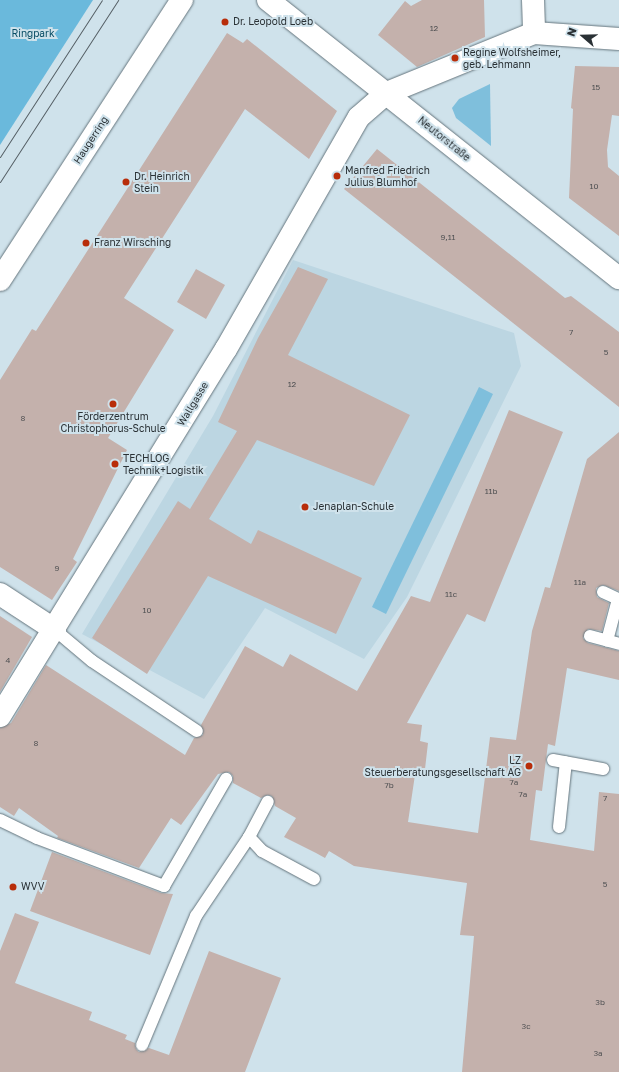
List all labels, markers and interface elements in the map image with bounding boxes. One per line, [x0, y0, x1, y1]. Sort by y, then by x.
place label: Dr. Leopold Loeb [233, 16, 313, 28]
north arrow [563, 16, 603, 56]
marker: Dr. Leopold Loeb [220, 17, 230, 27]
house number: 12 [430, 24, 438, 34]
text: N [564, 26, 579, 38]
park label: Ringpark [11, 28, 55, 40]
place label: Regine Wolfsheimer, geb. Lehmann [463, 46, 561, 70]
marker: Regine Wolfsheimer, geb. Lehmann [450, 53, 460, 63]
house number: 15 [592, 83, 600, 93]
street label: Haugerring [71, 114, 111, 166]
street label: Neutorstraße [415, 114, 473, 164]
place label: Manfred Friedrich Julius Blumhof [345, 164, 430, 188]
place label: Dr. Heinrich Stein [134, 170, 190, 194]
marker: Manfred Friedrich Julius Blumhof [332, 171, 342, 181]
marker: Dr. Heinrich Stein [121, 177, 131, 187]
house number: 10 [590, 182, 598, 192]
house number: 9,11 [441, 233, 455, 243]
place label: Franz Wirsching [94, 237, 171, 249]
marker: Franz Wirsching [81, 238, 91, 248]
house number: 7 [569, 328, 573, 338]
house number: 5 [604, 348, 608, 358]
street label: Wallgasse [175, 380, 211, 428]
house number: 12 [288, 380, 296, 390]
marker: Förderzentrum Christophorus-Schule [108, 399, 118, 409]
place label: Förderzentrum Christophorus-Schule [60, 410, 166, 434]
house number: 8 [21, 414, 25, 424]
place label: TECHLOG Technik+Logistik [123, 452, 204, 476]
marker: TECHLOG Technik+Logistik [110, 459, 120, 469]
house number: 11b [485, 487, 497, 497]
place label: Jenaplan-Schule [313, 501, 394, 513]
marker: Jenaplan-Schule [300, 502, 310, 512]
house number: 9 [55, 564, 59, 574]
house number: 11a [574, 578, 586, 588]
house number: 11c [445, 590, 457, 600]
house number: 10 [143, 606, 151, 616]
house number: 4 [6, 656, 10, 666]
house number: 8 [34, 739, 38, 749]
place label: LZ Steuerberatungsgesellschaft AG [365, 754, 521, 778]
marker: LZ Steuerberatungsgesellschaft AG [524, 761, 534, 771]
house number: 7a [510, 778, 518, 788]
house number: 7b [384, 781, 394, 791]
house number: 7a [519, 790, 527, 800]
house number: 7 [603, 794, 607, 804]
house number: 5 [603, 880, 607, 890]
place label: WVV [21, 881, 44, 893]
marker: WVV [8, 882, 18, 892]
house number: 3b [595, 998, 605, 1008]
house number: 3c [521, 1022, 531, 1032]
house number: 3a [593, 1049, 603, 1059]

